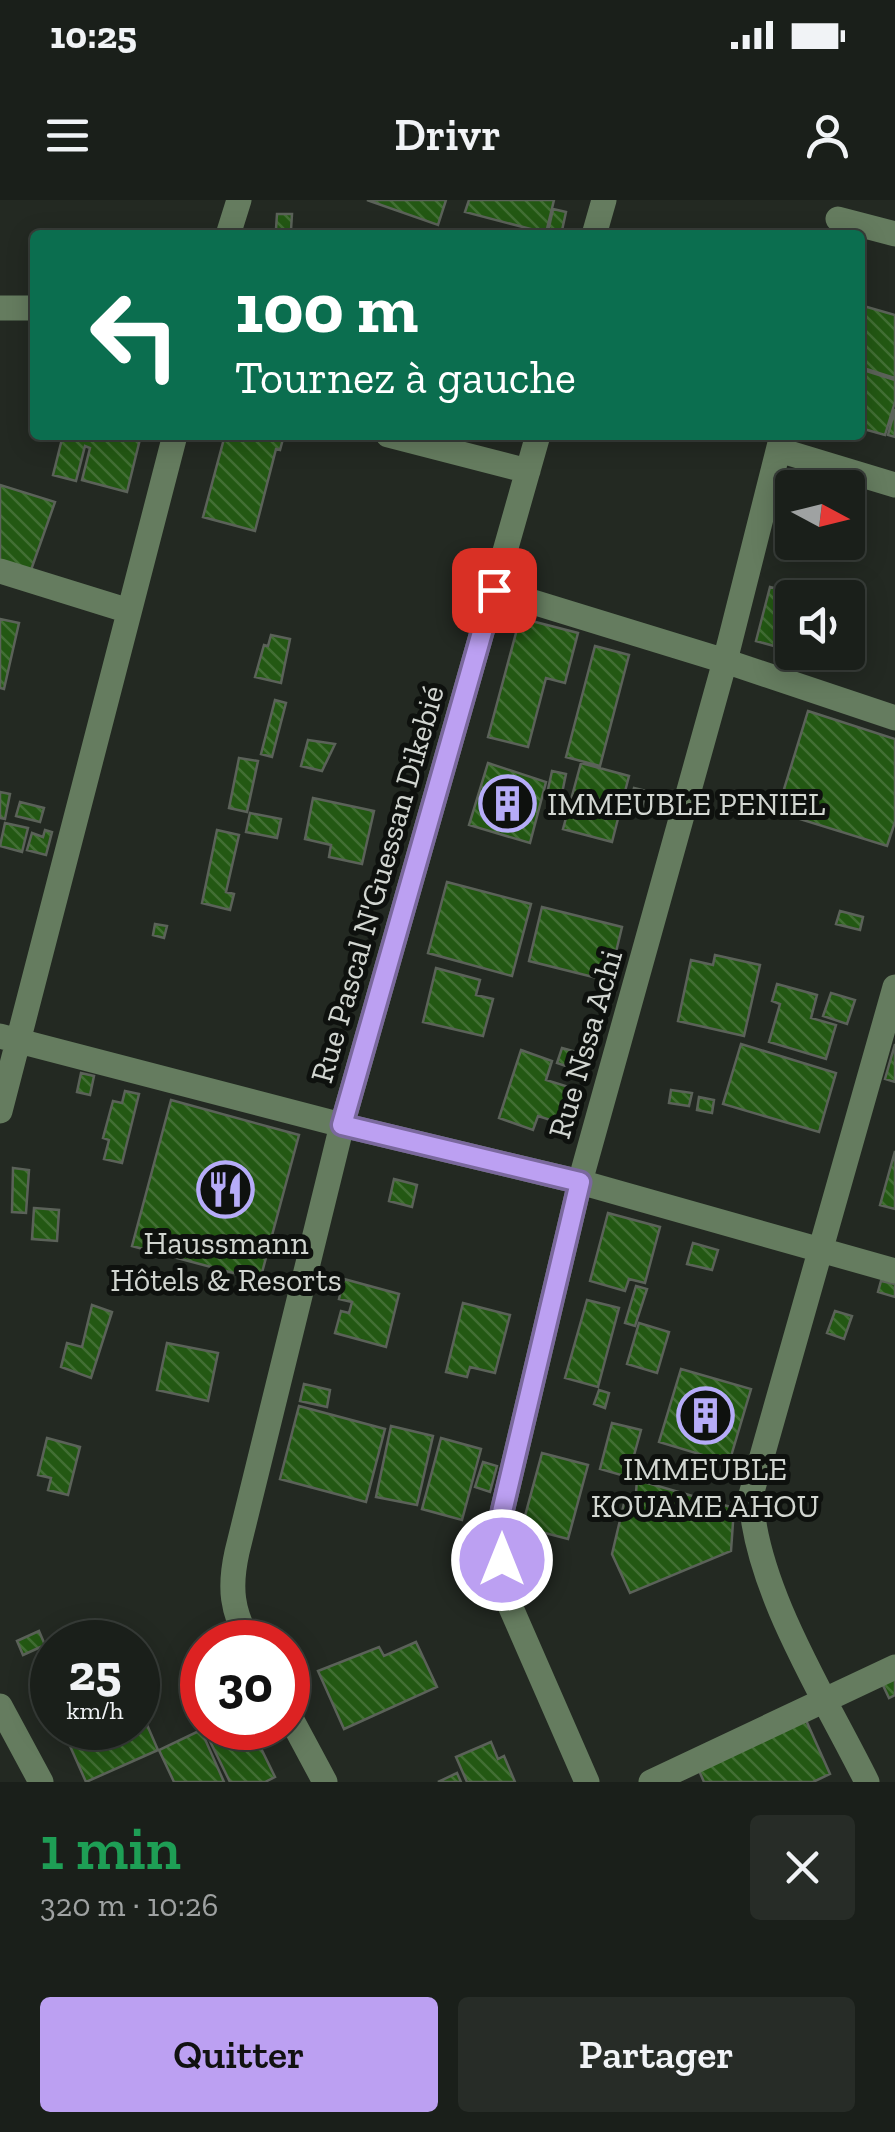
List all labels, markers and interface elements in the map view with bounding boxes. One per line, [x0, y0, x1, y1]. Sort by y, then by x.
text: 10:25 [50, 12, 137, 58]
icon: menu [40, 108, 95, 163]
text: Drivr [394, 108, 501, 162]
icon: person [800, 108, 855, 163]
text: 100 m [235, 266, 418, 350]
icon: left [70, 270, 200, 400]
text: Tournez à gauche [235, 351, 576, 405]
north arrow [775, 470, 865, 560]
map controls [775, 470, 865, 670]
pin [452, 548, 537, 633]
icon: arrive [467, 563, 522, 618]
button: sound [775, 580, 865, 670]
street label: Rue Pascal N'Guessan Dikebié [302, 681, 452, 1087]
building icon: IMMEUBLE PENIEL [478, 774, 538, 834]
place label: IMMEUBLE PENIEL [547, 785, 826, 823]
street label: Rue Nssa Achi [540, 945, 630, 1143]
restaurant icon: Haussmann Hôtels & Resorts [196, 1159, 256, 1219]
place label: Haussmann Hôtels & Resorts [110, 1224, 342, 1299]
building icon: IMMEUBLE KOUAME AHOU [675, 1385, 735, 1445]
place label: IMMEUBLE KOUAME AHOU [591, 1450, 819, 1525]
position arrow [450, 1508, 554, 1612]
speed limit sign: 30 [180, 1620, 310, 1750]
text: 25 [69, 1643, 121, 1703]
text: km/h [66, 1695, 124, 1725]
text: 1 min [40, 1812, 181, 1884]
button: close [750, 1815, 855, 1920]
text: 320 m · 10:26 [40, 1886, 218, 1924]
button: Quitter [40, 1997, 438, 2112]
button: Partager [458, 1997, 855, 2112]

